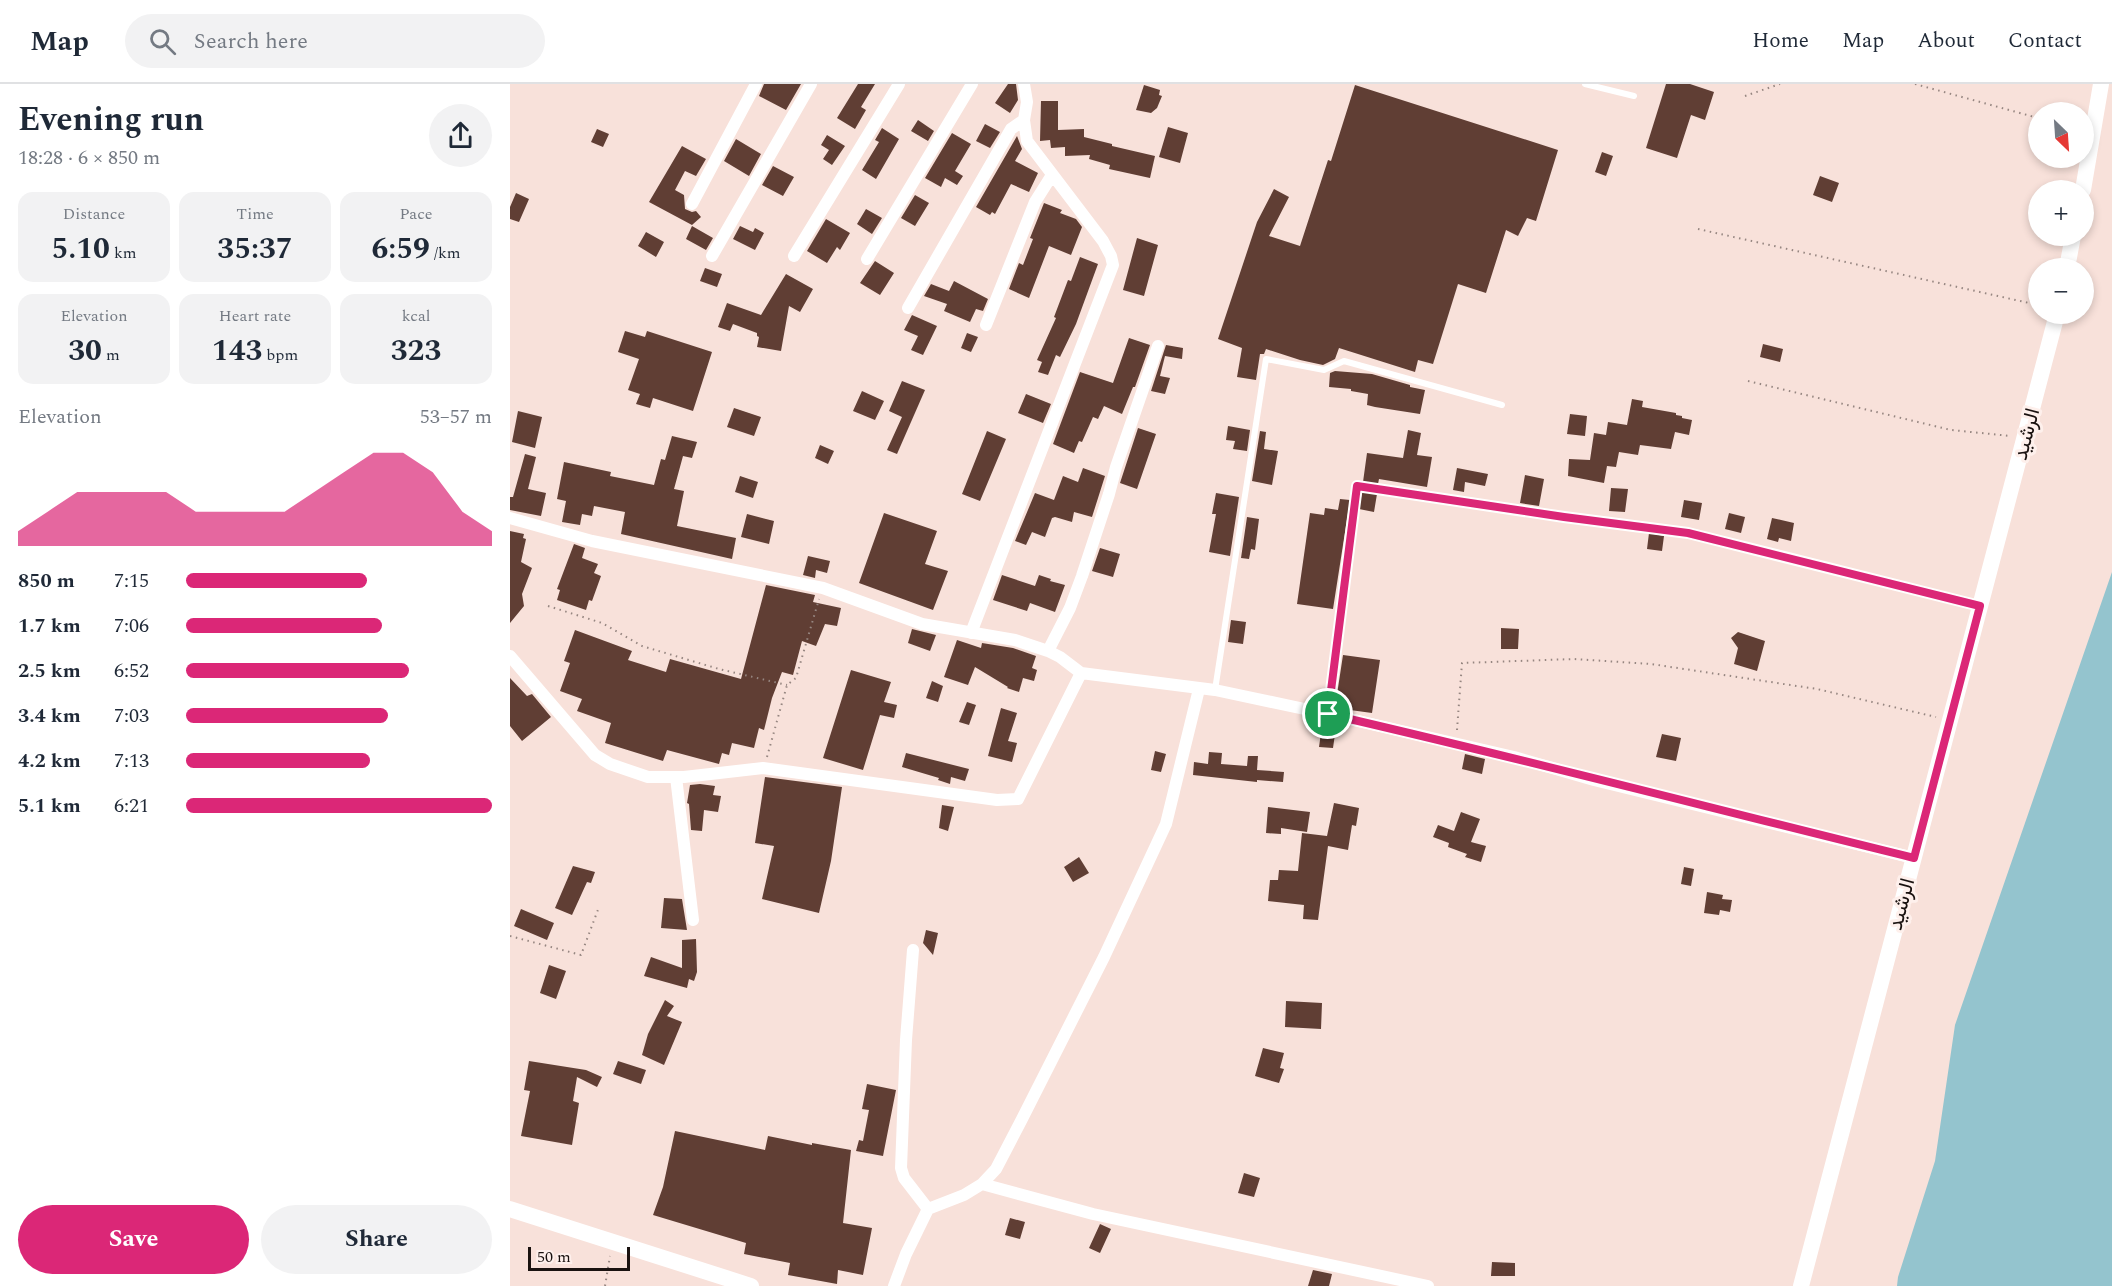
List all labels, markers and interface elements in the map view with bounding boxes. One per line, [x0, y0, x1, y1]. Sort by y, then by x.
search box [125, 14, 545, 68]
text: Map [30, 20, 89, 63]
icon: search [146, 25, 179, 58]
text: Search here [194, 25, 308, 58]
text: Home [1752, 25, 1809, 57]
text: Map [1842, 25, 1884, 57]
text: About [1917, 25, 1975, 57]
text: Contact [2008, 25, 2082, 57]
text: Evening run [18, 95, 204, 145]
north arrow [2028, 102, 2094, 168]
map controls [2028, 102, 2094, 324]
button: share [429, 104, 492, 167]
text: 18:28 · 6 × 850 m [18, 143, 160, 173]
button: + [2028, 180, 2094, 246]
text: Distance [63, 202, 125, 226]
text: Time [236, 202, 274, 226]
text: Pace [399, 202, 433, 226]
text: 5.10 [51, 226, 110, 272]
text: 35:37 [217, 226, 293, 272]
text: 6:59 [371, 226, 430, 272]
text: km [110, 241, 137, 265]
text: /km [430, 241, 461, 265]
button: − [2028, 258, 2094, 324]
text: Elevation [60, 304, 128, 328]
text: Heart rate [219, 304, 291, 328]
text: kcal [402, 304, 430, 328]
text: 30 [68, 328, 102, 374]
text: 143 [212, 328, 262, 374]
text: 323 [391, 328, 441, 374]
text: m [102, 343, 120, 367]
text: bpm [262, 343, 298, 367]
text: Elevation [18, 402, 102, 432]
text: 53–57 m [420, 402, 492, 432]
street label: الرشيد [2005, 405, 2049, 464]
text: 850 m [18, 566, 75, 596]
text: 7:15 [114, 566, 149, 596]
text: 1.7 km [18, 611, 81, 641]
text: 7:06 [114, 611, 149, 641]
text: 2.5 km [18, 656, 81, 686]
text: 6:52 [114, 656, 149, 686]
pin [1302, 688, 1353, 739]
icon: arrive [1311, 697, 1344, 730]
text: 3.4 km [18, 701, 81, 731]
text: 7:03 [114, 701, 149, 731]
text: 4.2 km [18, 746, 81, 776]
text: 7:13 [114, 746, 149, 776]
text: 5.1 km [18, 791, 81, 821]
text: 6:21 [114, 791, 149, 821]
street label: الرشيد [1880, 875, 1924, 934]
button: Save [18, 1205, 249, 1274]
button: Share [261, 1205, 492, 1274]
scale bar [528, 1244, 630, 1272]
text: 50 m [537, 1245, 571, 1269]

